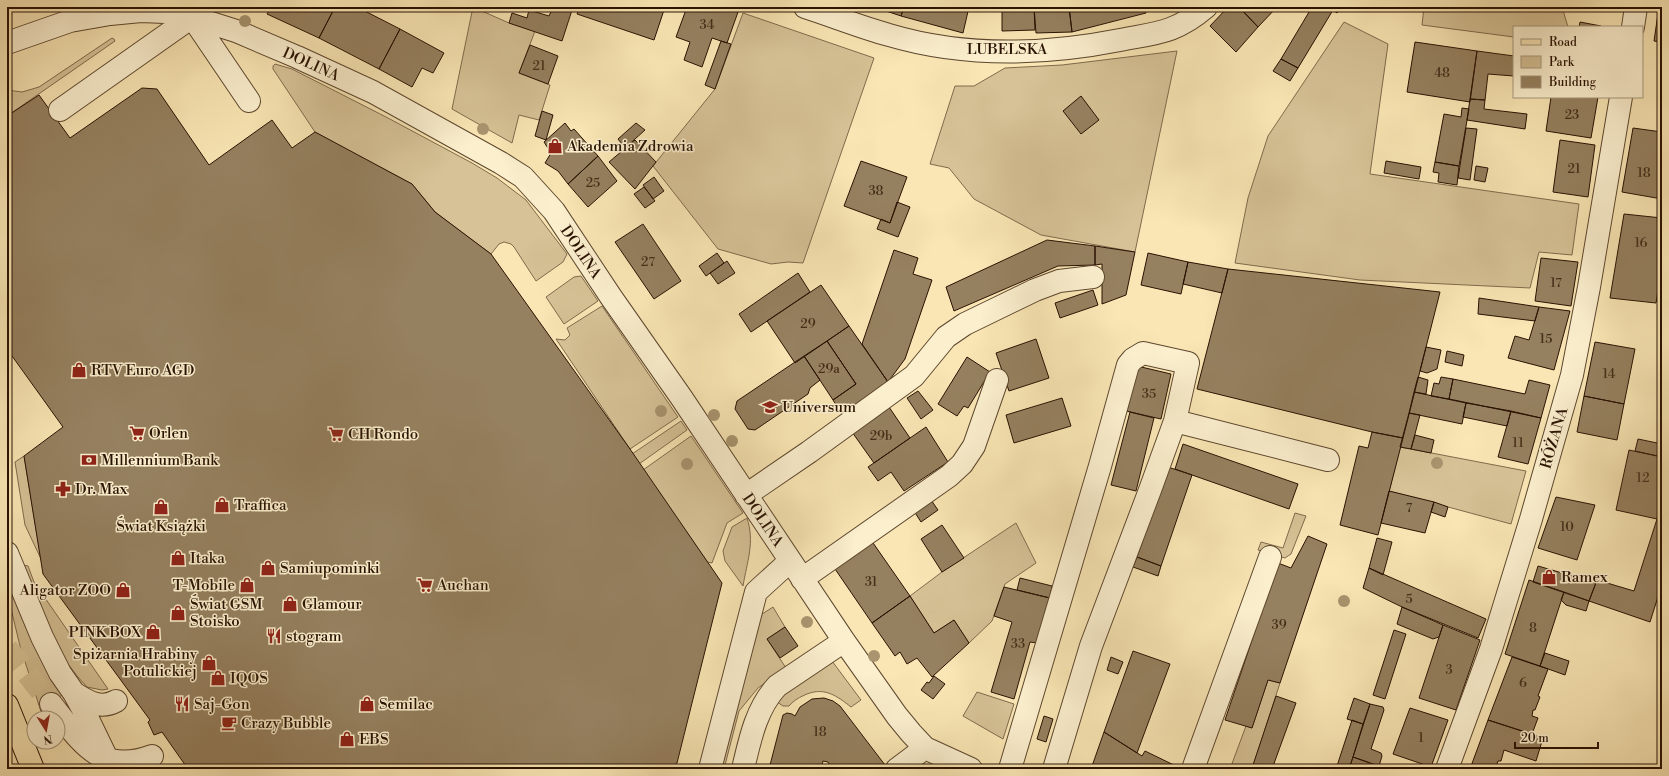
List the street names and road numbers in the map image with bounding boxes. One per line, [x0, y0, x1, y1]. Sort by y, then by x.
street label: LUBELSKA [967, 40, 1048, 59]
street label: DOLINA [279, 43, 343, 86]
street label: DOLINA [556, 222, 606, 283]
street label: RÓŻANA [1536, 404, 1573, 471]
street label: DOLINA [738, 490, 788, 551]

